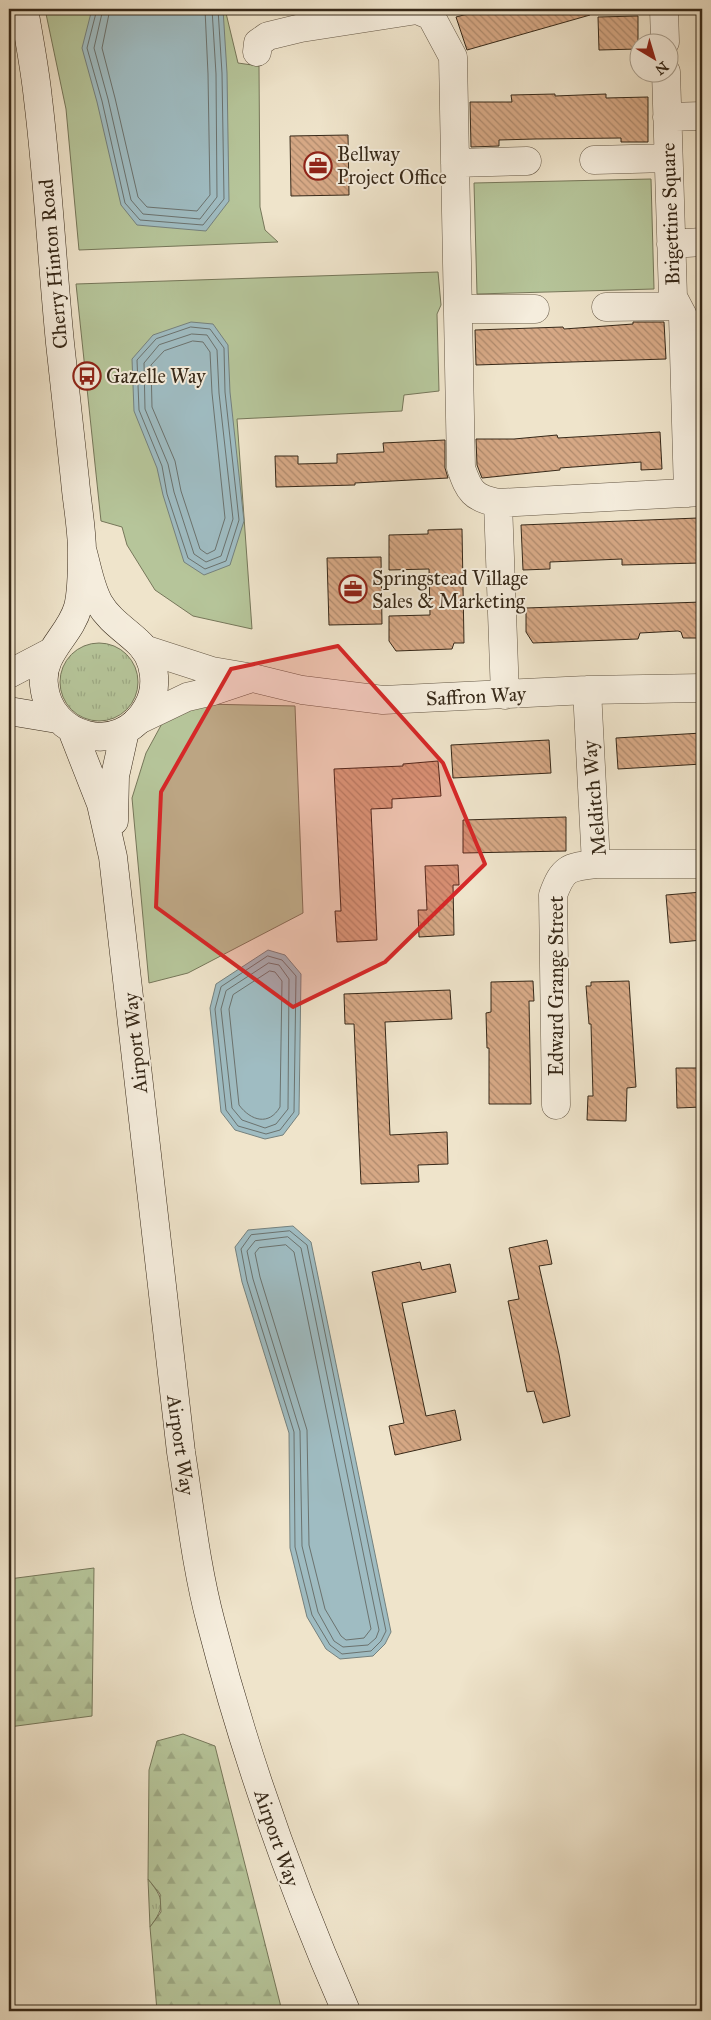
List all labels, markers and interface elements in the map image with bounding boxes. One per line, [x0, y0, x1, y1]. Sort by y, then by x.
north arrow [628, 32, 678, 82]
text: N [652, 57, 672, 78]
place label: Bellway Project Office [337, 142, 447, 189]
street label: Brigettine Square [656, 142, 685, 286]
office icon: Bellway Project Office [303, 151, 333, 181]
street label: Cherry Hinton Road [34, 178, 72, 350]
bus stop icon: Gazelle Way [72, 361, 102, 391]
place label: Gazelle Way [106, 364, 206, 388]
place label: Springstead Village Sales & Marketing [372, 566, 528, 614]
office icon: Springstead Village Sales & Marketing [338, 574, 368, 604]
street label: Saffron Way [425, 681, 527, 711]
street label: Melditch Way [577, 739, 611, 857]
street label: Edward Grange Street [544, 896, 569, 1076]
street label: Airport Way [118, 991, 152, 1096]
street label: Airport Way [162, 1392, 200, 1497]
street label: Airport Way [249, 1785, 305, 1890]

